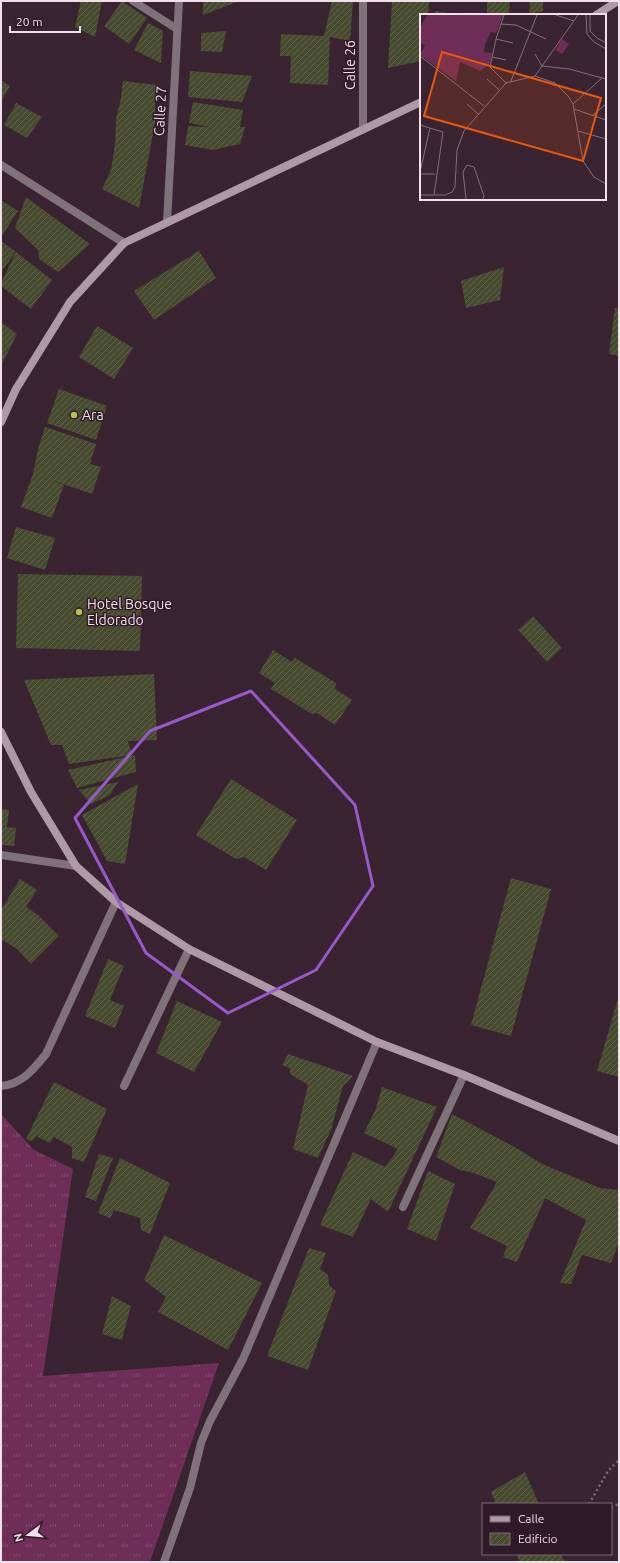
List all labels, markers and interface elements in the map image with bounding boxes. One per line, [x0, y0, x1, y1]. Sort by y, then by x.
scale bar [10, 8, 80, 34]
inset map [420, 14, 606, 200]
text: 20 m [16, 15, 43, 28]
street label: Calle 26 [342, 40, 358, 90]
street label: Calle 27 [151, 86, 169, 136]
place label: Ara [82, 407, 104, 423]
marker: Ara [69, 410, 79, 420]
place label: Hotel Bosque Eldorado [87, 596, 172, 628]
marker: Hotel Bosque Eldorado [74, 607, 84, 617]
legend [482, 1503, 612, 1555]
text: Calle [518, 1512, 544, 1525]
north arrow [8, 1515, 48, 1555]
text: N [11, 1532, 25, 1543]
text: Edificio [518, 1532, 558, 1545]

